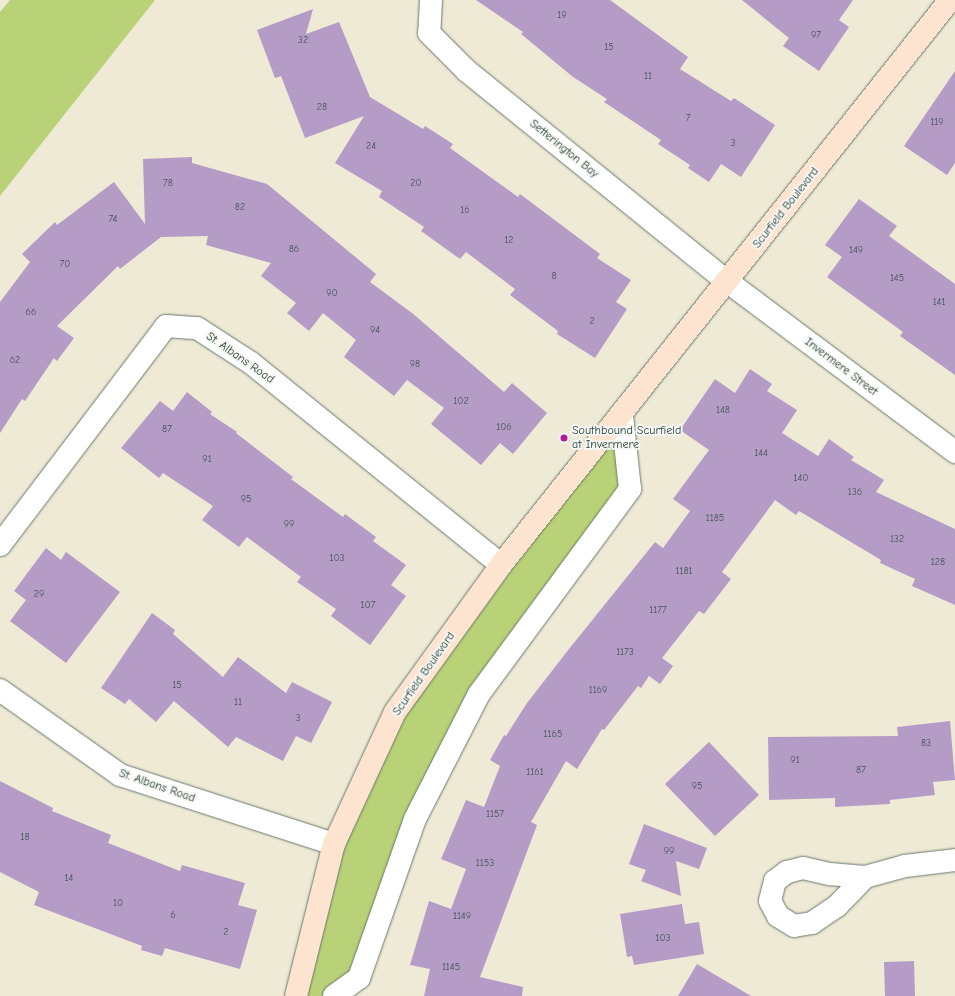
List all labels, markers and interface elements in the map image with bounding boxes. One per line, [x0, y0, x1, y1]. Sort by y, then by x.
house number: 19 [557, 10, 567, 22]
house number: 97 [811, 30, 821, 42]
house number: 32 [298, 35, 308, 47]
house number: 15 [604, 42, 614, 54]
house number: 11 [644, 71, 652, 83]
house number: 28 [317, 102, 327, 114]
house number: 7 [686, 113, 690, 125]
street label: Setterington Bay [527, 117, 601, 181]
house number: 119 [930, 117, 944, 129]
house number: 3 [730, 138, 736, 150]
house number: 24 [366, 141, 376, 153]
street label: Scurfield Boulevard [750, 165, 822, 251]
house number: 78 [163, 178, 173, 190]
house number: 20 [410, 178, 422, 190]
house number: 82 [235, 202, 245, 214]
house number: 16 [460, 205, 470, 217]
house number: 74 [109, 214, 117, 226]
house number: 12 [504, 235, 514, 247]
house number: 86 [289, 244, 299, 256]
house number: 149 [849, 245, 863, 257]
house number: 70 [60, 259, 70, 271]
house number: 8 [551, 271, 557, 283]
house number: 145 [890, 273, 904, 285]
house number: 90 [326, 288, 338, 300]
house number: 141 [933, 297, 945, 309]
house number: 66 [26, 307, 36, 319]
house number: 2 [589, 316, 595, 328]
house number: 94 [370, 325, 380, 337]
street label: St. Albans Road [203, 329, 277, 387]
street label: Invermere Street [802, 335, 880, 399]
house number: 62 [10, 355, 20, 367]
house number: 98 [410, 359, 420, 371]
house number: 102 [453, 396, 469, 408]
house number: 148 [716, 405, 730, 417]
house number: 106 [496, 422, 512, 434]
house number: 87 [162, 424, 172, 436]
place label: Southbound Scurfield at Invermere [572, 424, 681, 452]
marker: Southbound Scurfield at Invermere [559, 433, 569, 443]
house number: 144 [754, 448, 768, 460]
house number: 91 [202, 454, 212, 466]
house number: 140 [794, 473, 808, 485]
house number: 136 [848, 487, 862, 499]
house number: 95 [241, 494, 251, 506]
house number: 1185 [706, 513, 724, 525]
house number: 99 [284, 519, 294, 531]
house number: 132 [890, 534, 904, 546]
house number: 103 [329, 553, 345, 565]
house number: 128 [931, 557, 945, 569]
house number: 1181 [675, 566, 693, 578]
house number: 29 [34, 589, 44, 601]
house number: 107 [361, 600, 375, 612]
house number: 1177 [649, 605, 667, 617]
street label: Scurfield Boulevard [390, 629, 458, 719]
house number: 1173 [616, 647, 634, 659]
house number: 15 [172, 680, 182, 692]
house number: 1169 [589, 685, 607, 697]
house number: 11 [234, 697, 242, 709]
house number: 3 [295, 713, 301, 725]
house number: 1165 [544, 729, 562, 741]
house number: 83 [921, 738, 931, 750]
house number: 91 [790, 755, 800, 767]
house number: 87 [856, 765, 866, 777]
street label: St. Albans Road [117, 766, 197, 806]
house number: 1161 [526, 767, 544, 779]
house number: 95 [692, 781, 702, 793]
house number: 1157 [486, 809, 504, 821]
house number: 18 [20, 832, 30, 844]
house number: 99 [664, 846, 674, 858]
house number: 1153 [476, 858, 494, 870]
house number: 14 [65, 873, 73, 885]
house number: 10 [113, 898, 123, 910]
house number: 6 [170, 910, 176, 922]
house number: 1149 [453, 911, 471, 923]
house number: 2 [223, 927, 229, 939]
house number: 103 [655, 933, 671, 945]
house number: 1145 [442, 962, 460, 974]

